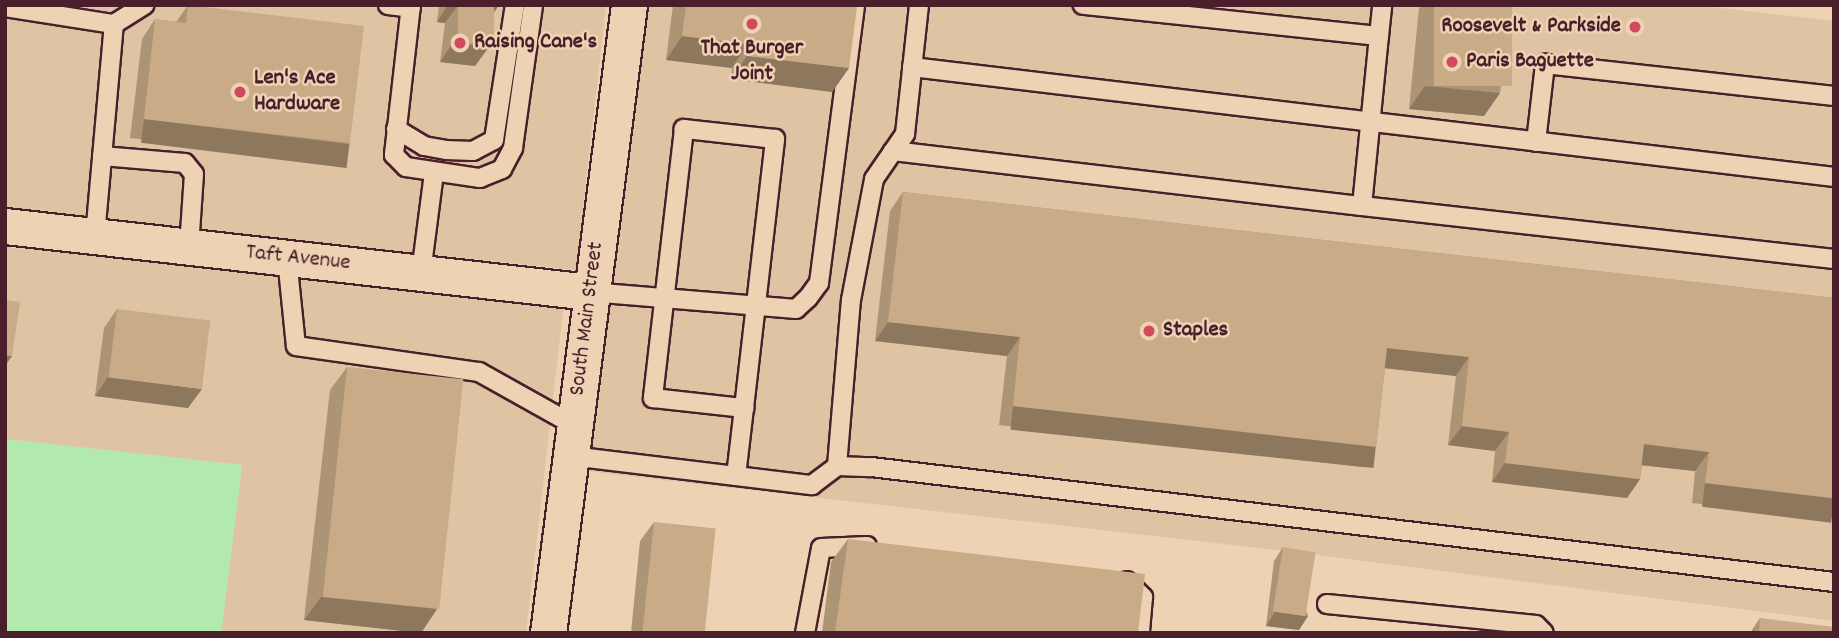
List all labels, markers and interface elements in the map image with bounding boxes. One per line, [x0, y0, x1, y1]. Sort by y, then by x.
place label: Roosevelt & Parkside [1441, 13, 1621, 41]
marker: That Burger Joint [744, 16, 760, 32]
marker: Roosevelt & Parkside [1627, 19, 1643, 35]
place label: Raising Cane's [474, 29, 597, 57]
marker: Raising Cane's [452, 35, 468, 51]
place label: That Burger Joint [701, 35, 803, 89]
place label: Paris Baguette [1466, 48, 1594, 76]
marker: Paris Baguette [1444, 54, 1460, 70]
place label: Len's Ace Hardware [254, 65, 340, 119]
marker: Len's Ace Hardware [232, 84, 248, 100]
street label: Taft Avenue [244, 240, 352, 278]
street label: South Main Street [565, 240, 611, 398]
place label: Staples [1163, 317, 1228, 345]
marker: Staples [1141, 323, 1157, 339]

